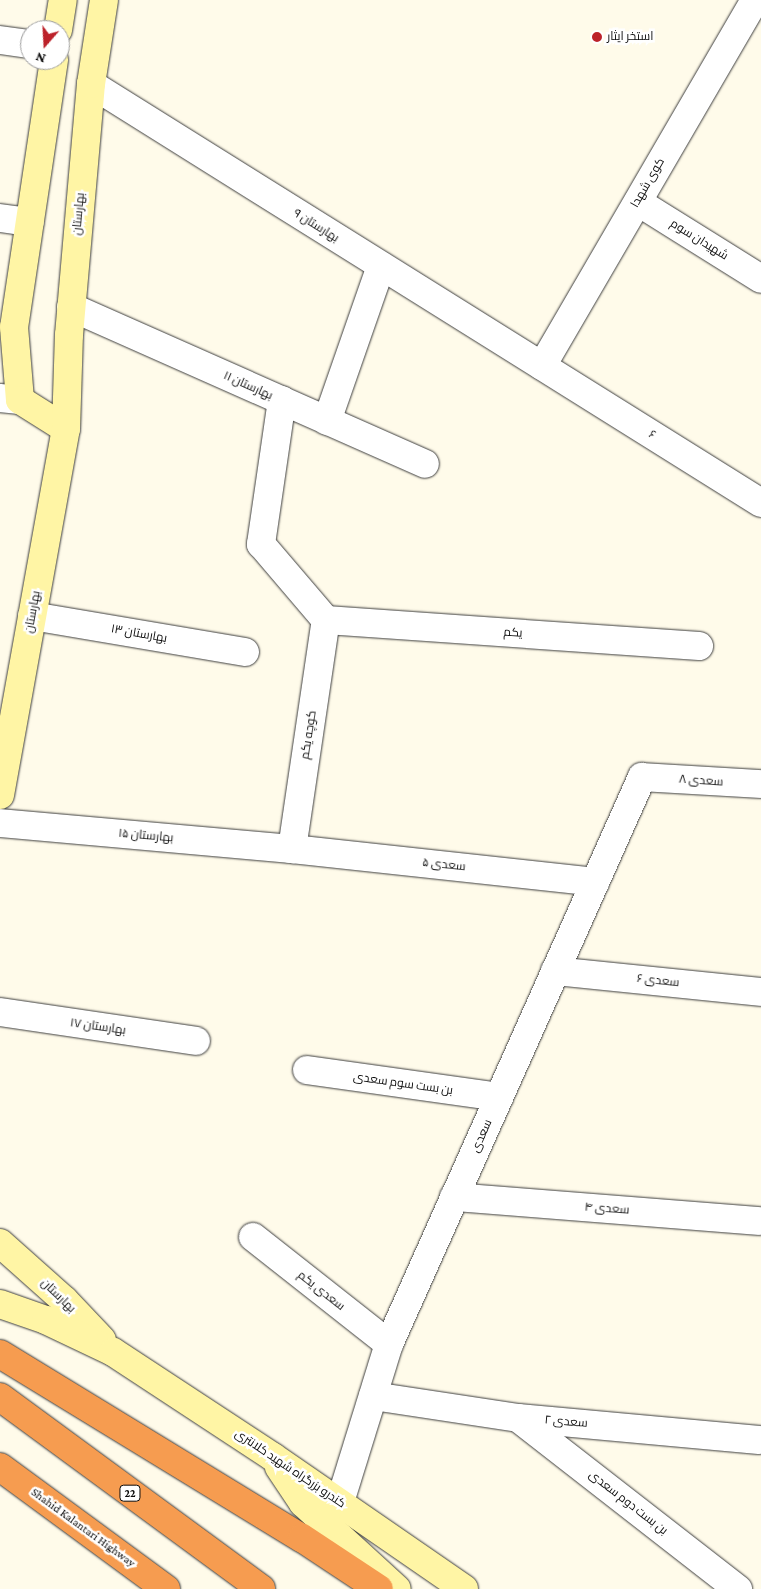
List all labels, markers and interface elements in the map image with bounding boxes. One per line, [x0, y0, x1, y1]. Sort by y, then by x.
north arrow [20, 20, 70, 70]
place label: استخر ایثار [607, 30, 653, 44]
marker: استخر ایثار [591, 31, 603, 43]
text: N [33, 49, 48, 67]
street label: کوی شهدا [628, 156, 668, 210]
street label: بهارستان [70, 192, 88, 236]
street label: ۹ بهارستان [290, 206, 342, 246]
street label: شهیدان سوم [667, 217, 731, 263]
street label: ۱۱ بهارستان [221, 369, 275, 403]
street label: ۶ [646, 427, 658, 443]
street label: بهارستان [22, 590, 44, 634]
street label: ۱۳ بهارستان [110, 622, 168, 646]
street label: یکم [503, 625, 523, 641]
street label: کوچه یکم [298, 710, 320, 760]
street label: سعدی ۸ [678, 772, 724, 790]
street label: ۱۵ بهارستان [118, 826, 174, 846]
street label: سعدی ۵ [422, 856, 466, 874]
street label: سعدی ۶ [636, 972, 680, 990]
street label: ۱۷ بهارستان [69, 1016, 127, 1038]
street label: بن بست سوم سعدی [352, 1070, 454, 1098]
street label: سعدی [468, 1117, 496, 1155]
street label: سعدی ۴ [584, 1200, 630, 1218]
street label: سعدی یکم [295, 1268, 347, 1314]
street label: بهارستان [38, 1276, 78, 1316]
street label: سعدی ۲ [544, 1413, 588, 1431]
street label: کندرو بزرگراه شهید کلانتری [232, 1427, 348, 1511]
street label: بن بست دوم سعدی [586, 1468, 670, 1538]
street label: Shahid Kalantari Highway [28, 1485, 138, 1571]
road number: 22 [119, 1485, 141, 1502]

